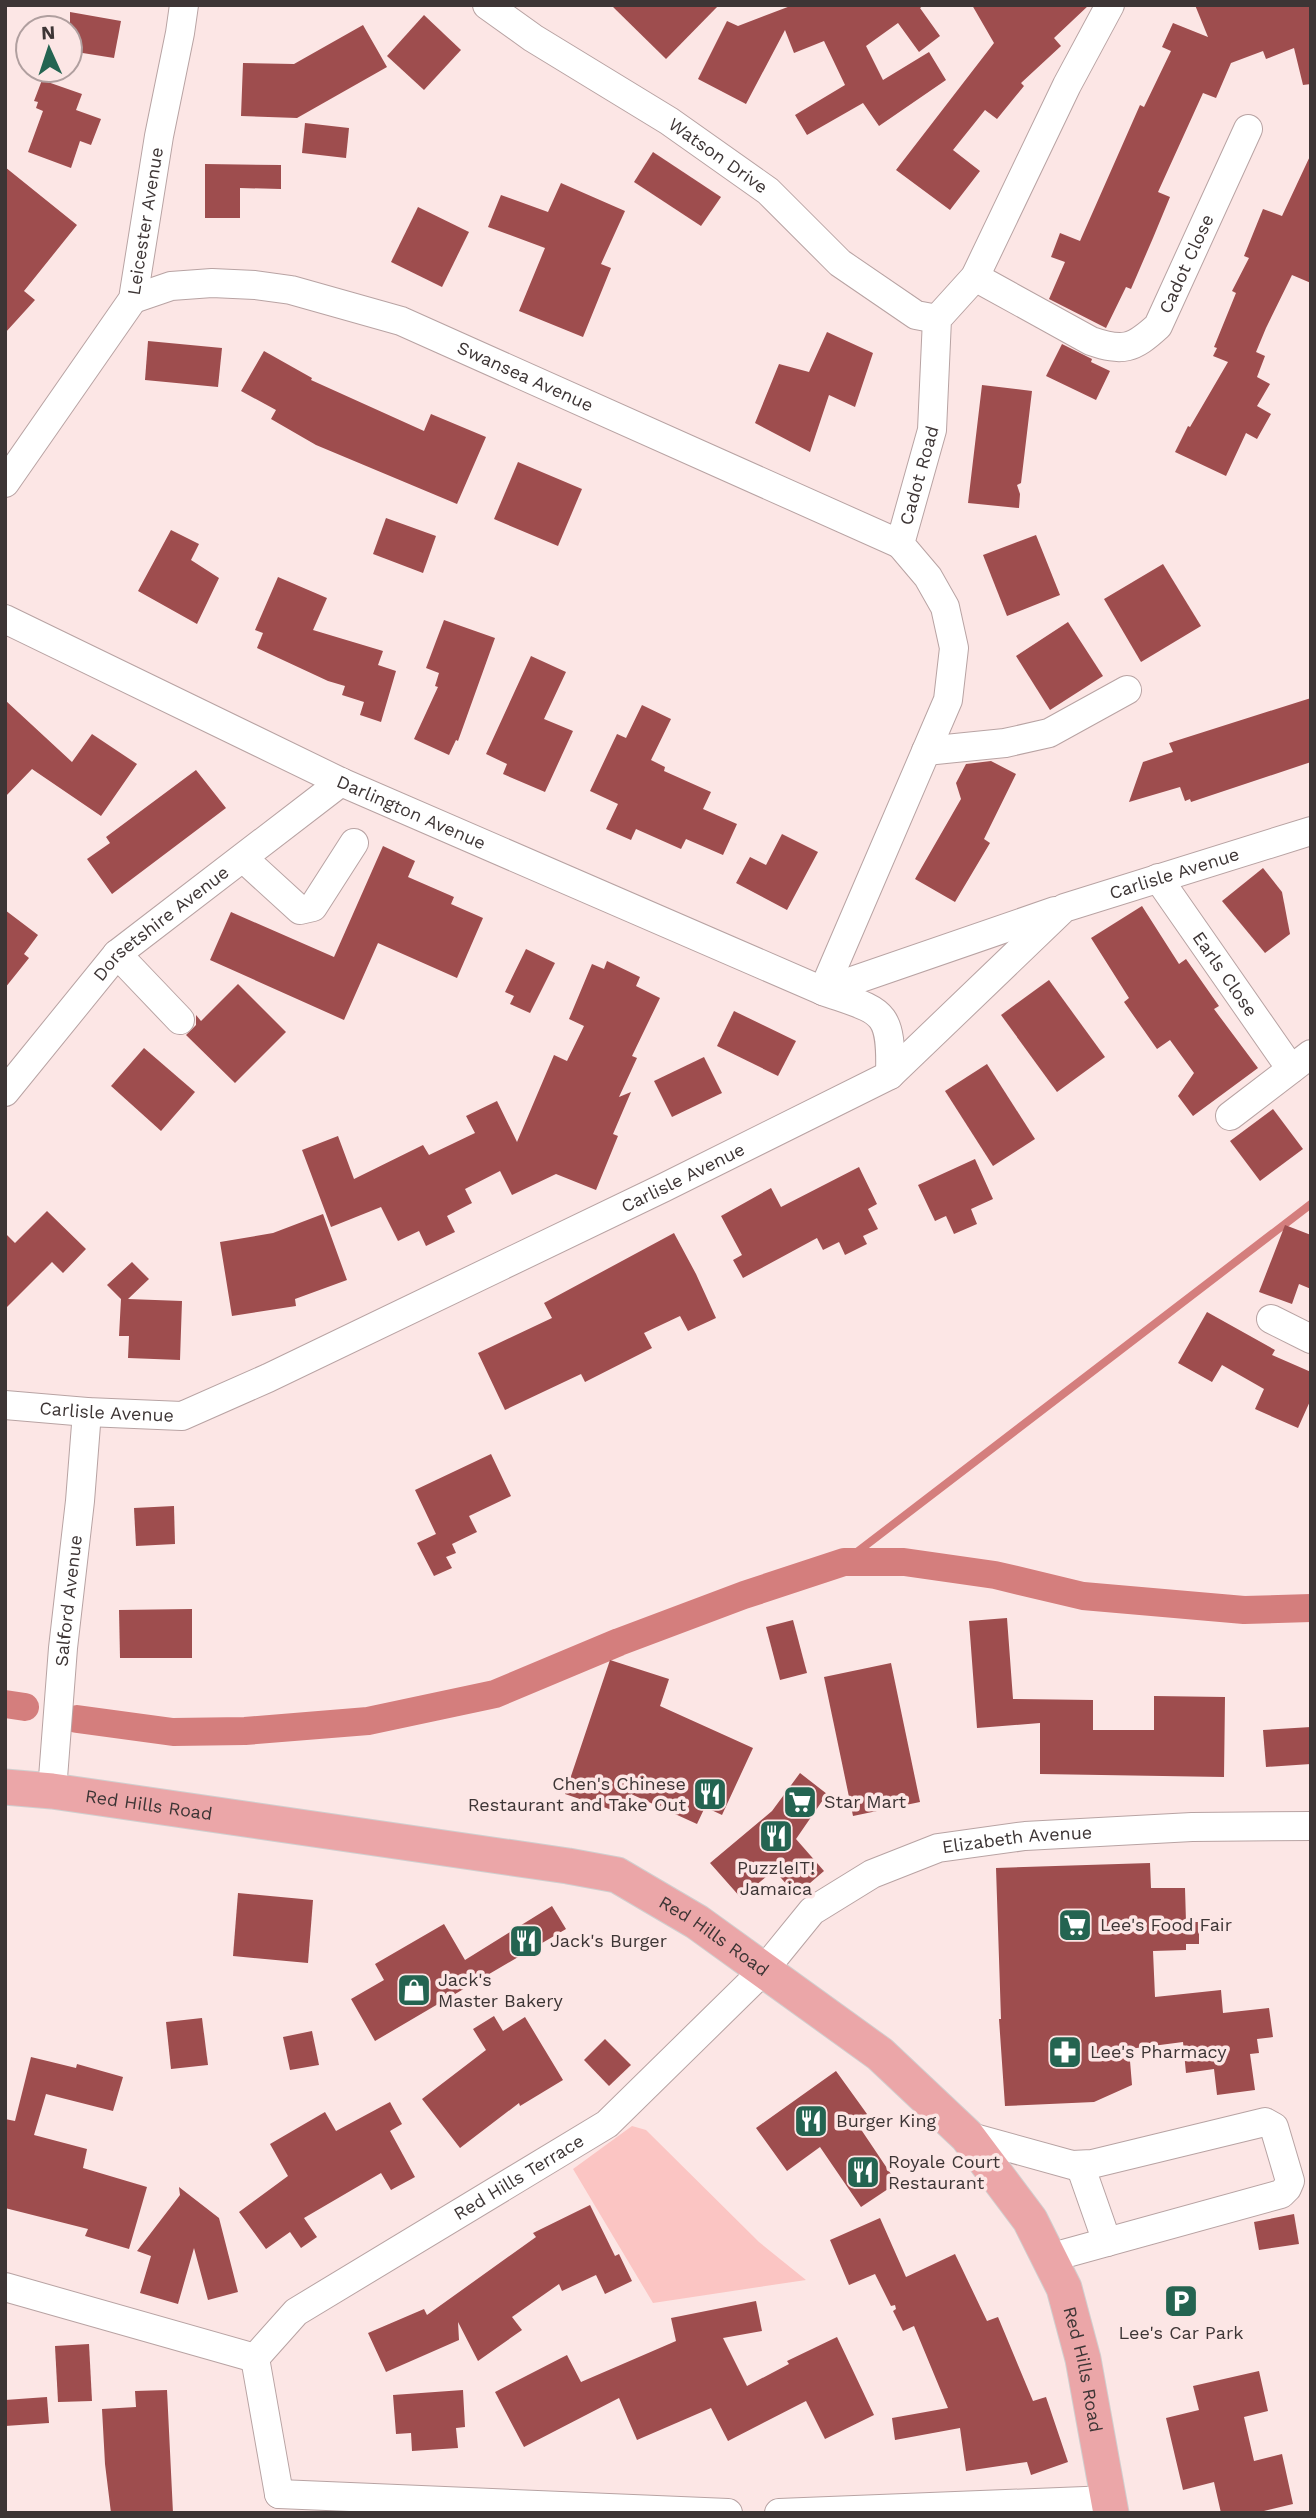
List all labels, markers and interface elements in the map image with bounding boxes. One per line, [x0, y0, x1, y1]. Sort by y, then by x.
north arrow [14, 14, 84, 84]
text: N [40, 21, 56, 44]
street label: Watson Drive [665, 113, 772, 197]
street label: Leicester Avenue [123, 145, 167, 297]
street label: Cadot Close [1154, 211, 1218, 317]
street label: Swansea Avenue [454, 337, 597, 416]
street label: Cadot Road [895, 423, 943, 527]
street label: Darlington Avenue [334, 770, 489, 854]
street label: Carlisle Avenue [1107, 843, 1242, 903]
street label: Dorsetshire Avenue [88, 861, 233, 985]
street label: Earls Close [1188, 927, 1262, 1020]
street label: Carlisle Avenue [618, 1138, 748, 1217]
street label: Carlisle Avenue [39, 1397, 174, 1426]
street label: Salford Avenue [51, 1534, 86, 1667]
place label: Chen's Chinese Restaurant and Take Out [468, 1773, 686, 1815]
restaurant icon: Chen's Chinese Restaurant and Take Out [691, 1775, 729, 1813]
supermarket icon: Star Mart [781, 1783, 819, 1821]
street label: Red Hills Road [84, 1785, 214, 1824]
place label: Star Mart [824, 1791, 907, 1812]
restaurant icon: PuzzleIT! Jamaica [757, 1817, 795, 1855]
street label: Elizabeth Avenue [941, 1821, 1093, 1857]
place label: PuzzleIT! Jamaica [737, 1857, 815, 1899]
street label: Red Hills Road [655, 1891, 773, 1980]
supermarket icon: Lee's Food Fair [1056, 1906, 1094, 1944]
place label: Lee's Food Fair [1100, 1914, 1232, 1935]
restaurant icon: Jack's Burger [507, 1922, 545, 1960]
place label: Jack's Burger [550, 1930, 667, 1951]
place label: Jack's Master Bakery [438, 1969, 563, 2011]
shop icon: Jack's Master Bakery [395, 1971, 433, 2009]
pharmacy icon: Lee's Pharmacy [1046, 2033, 1084, 2071]
place label: Lee's Pharmacy [1090, 2041, 1227, 2062]
restaurant icon: Burger King [792, 2102, 830, 2140]
place label: Burger King [836, 2110, 937, 2131]
street label: Red Hills Terrace [450, 2130, 587, 2224]
place label: Royale Court Restaurant [888, 2151, 1001, 2193]
restaurant icon: Royale Court Restaurant [844, 2153, 882, 2191]
parking icon: Lee's Car Park [1162, 2282, 1200, 2320]
street label: Red Hills Road [1059, 2304, 1107, 2434]
place label: Lee's Car Park [1119, 2322, 1243, 2343]

